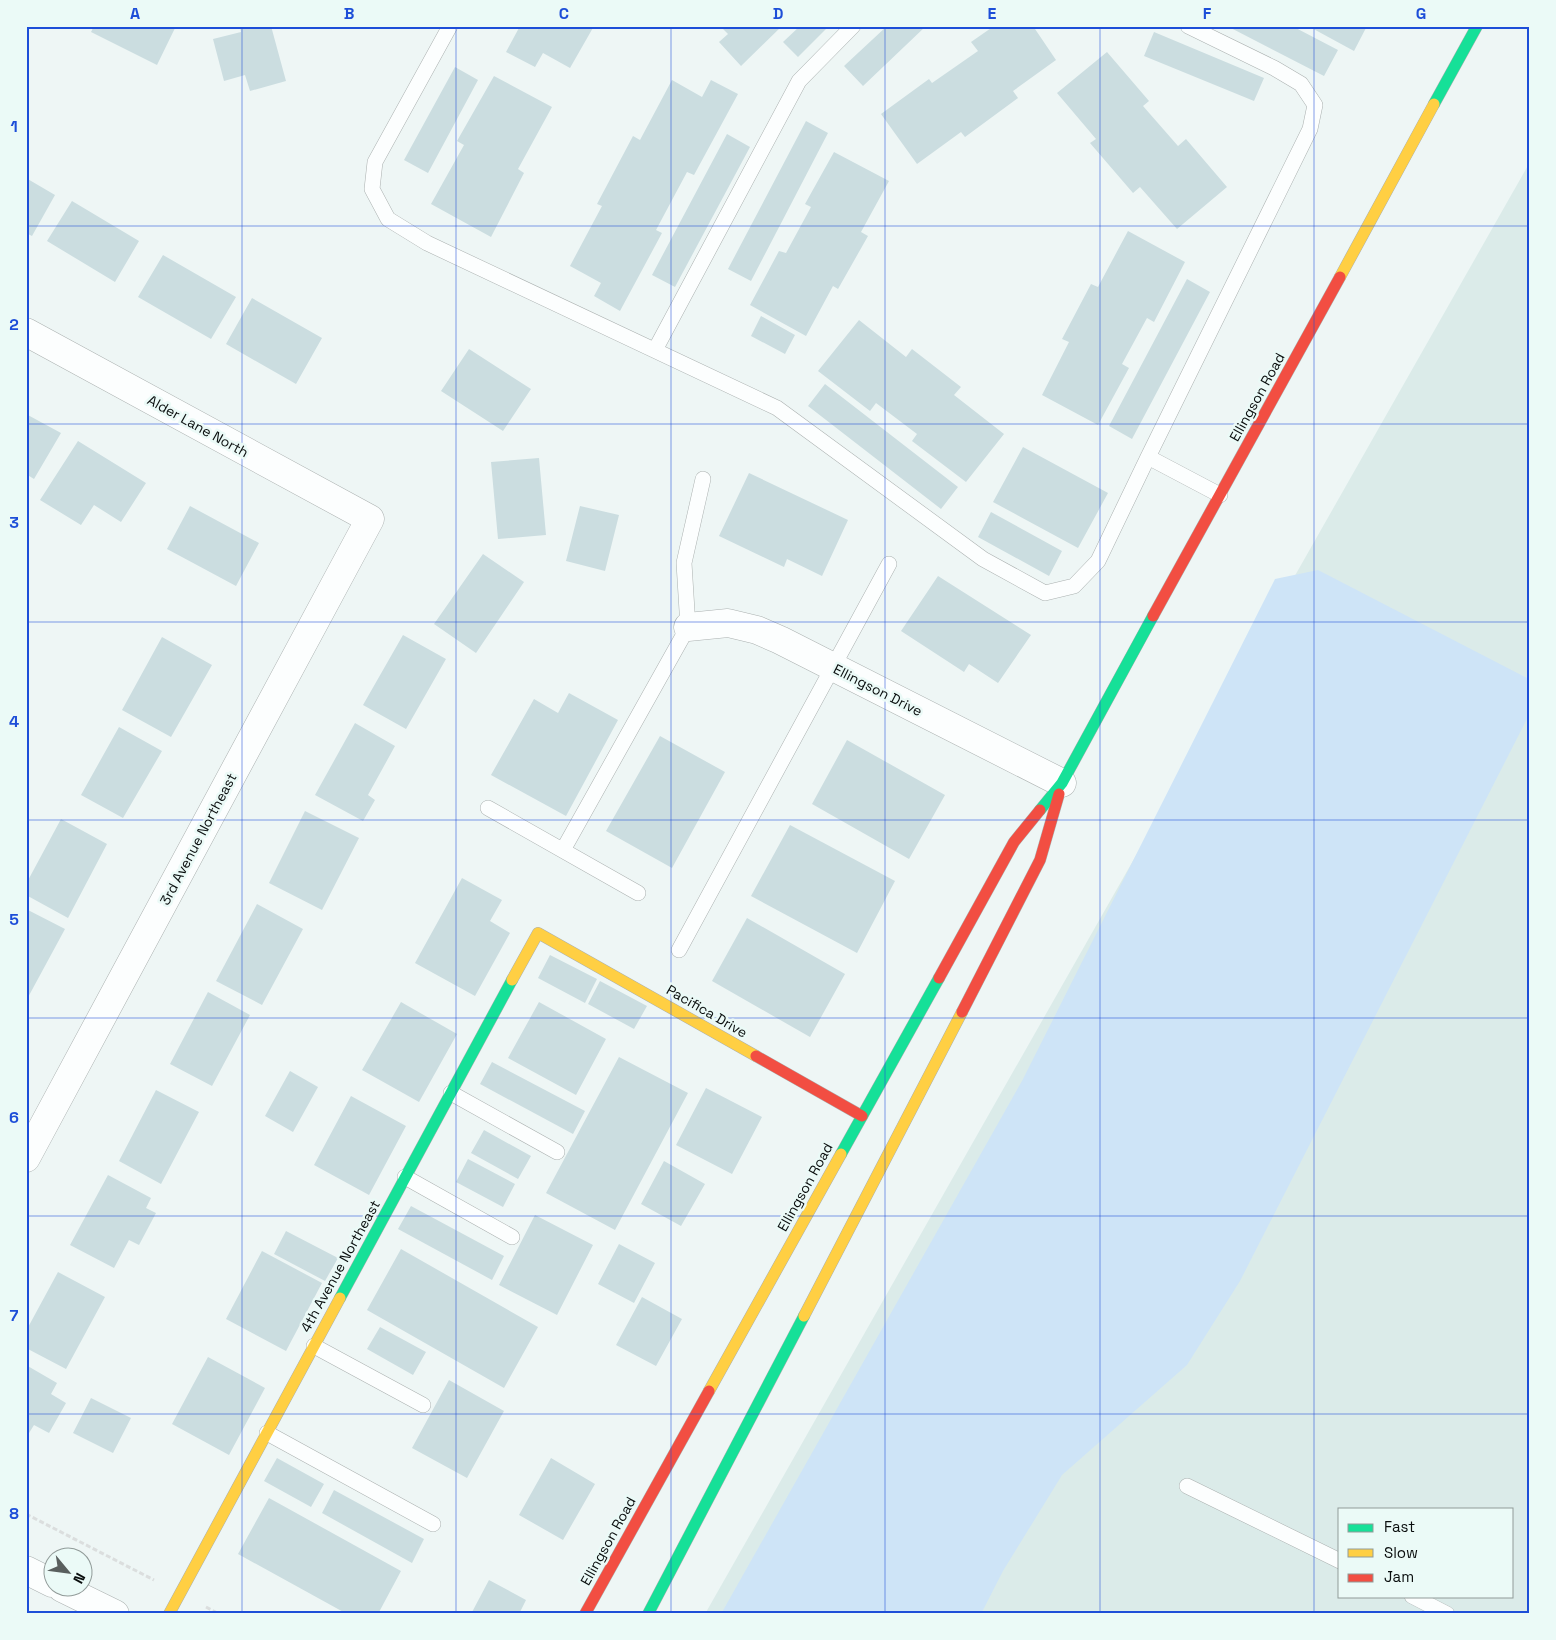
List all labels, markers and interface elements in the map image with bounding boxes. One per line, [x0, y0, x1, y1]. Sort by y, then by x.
text: A [130, 3, 140, 24]
text: B [344, 3, 354, 24]
text: C [559, 3, 569, 24]
text: D [773, 3, 783, 24]
text: E [988, 3, 997, 24]
text: F [1203, 3, 1212, 24]
text: G [1416, 3, 1426, 24]
text: 1 [10, 116, 18, 137]
text: 2 [9, 314, 19, 335]
street label: Ellingson Road [1225, 350, 1289, 444]
street label: Alder Lane North [144, 391, 252, 461]
text: 3 [9, 512, 19, 533]
street label: Ellingson Drive [830, 660, 926, 720]
text: 4 [9, 711, 19, 732]
street label: 3rd Avenue Northeast [156, 770, 240, 908]
text: 5 [9, 909, 19, 930]
street label: Pacifica Drive [663, 981, 751, 1041]
text: 6 [9, 1107, 19, 1128]
street label: Ellingson Road [773, 1140, 837, 1234]
street label: 4th Avenue Northeast [296, 1197, 384, 1335]
text: 7 [10, 1305, 19, 1326]
street label: Ellingson Road [576, 1494, 640, 1588]
text: 8 [9, 1503, 19, 1524]
legend [1338, 1508, 1514, 1598]
text: Fast [1384, 1517, 1415, 1536]
text: Slow [1384, 1543, 1418, 1562]
north arrow [42, 1548, 92, 1598]
text: Jam [1384, 1567, 1414, 1586]
text: N [69, 1570, 90, 1587]

